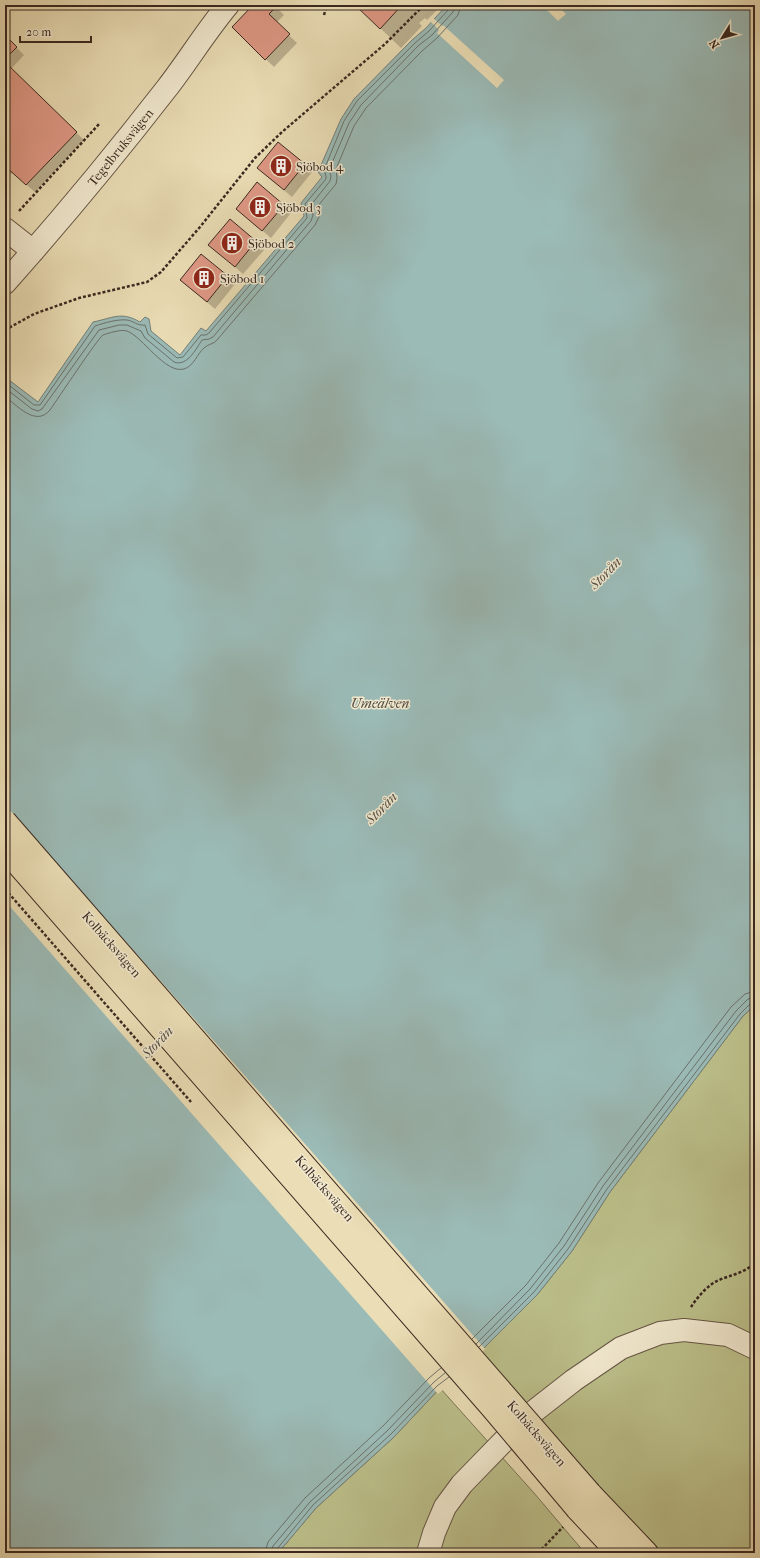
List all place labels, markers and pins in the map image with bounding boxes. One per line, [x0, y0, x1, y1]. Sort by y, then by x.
building icon: Sjöbod 4 [268, 153, 294, 179]
place label: Sjöbod 4 [296, 159, 344, 174]
building icon: Sjöbod 3 [247, 194, 273, 220]
place label: Sjöbod 3 [276, 200, 321, 215]
building icon: Sjöbod 2 [219, 230, 245, 256]
place label: Sjöbod 2 [248, 236, 295, 251]
building icon: Sjöbod 1 [191, 265, 217, 291]
place label: Sjöbod 1 [220, 271, 264, 286]

